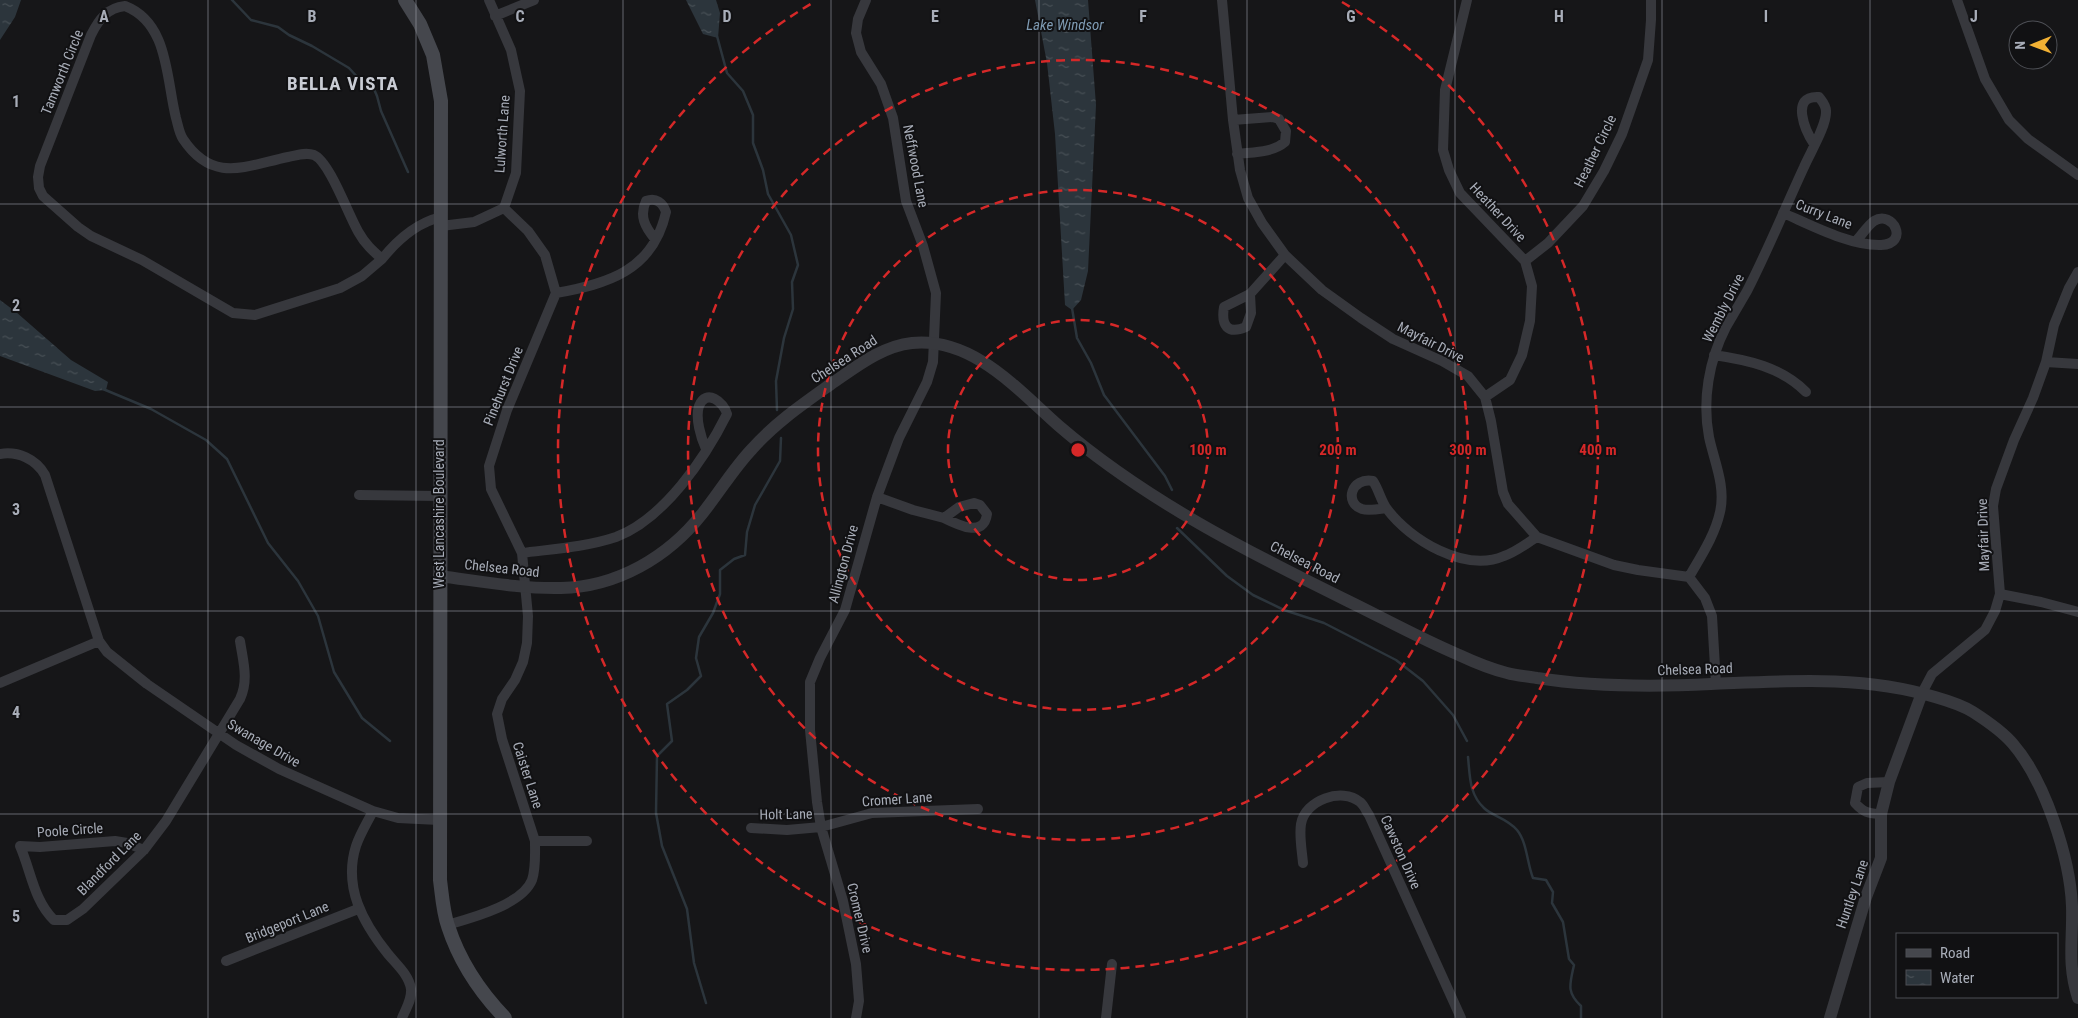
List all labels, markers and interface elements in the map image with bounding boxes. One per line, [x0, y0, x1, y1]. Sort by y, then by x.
text: A [99, 7, 109, 26]
text: B [308, 7, 317, 26]
text: C [515, 7, 525, 26]
text: D [722, 7, 732, 26]
text: E [931, 7, 939, 26]
text: F [1139, 7, 1147, 26]
text: G [1346, 7, 1356, 26]
text: H [1554, 7, 1564, 26]
text: I [1764, 7, 1768, 26]
text: J [1970, 7, 1978, 26]
water label: Lake Windsor [1026, 16, 1104, 34]
north arrow [2008, 20, 2058, 70]
street label: Tamworth Circle [38, 27, 86, 117]
text: N [2012, 41, 2028, 50]
district label: BELLA VISTA [287, 72, 399, 95]
text: 1 [12, 92, 20, 111]
street label: Lulworth Lane [491, 94, 513, 173]
street label: Heather Circle [1571, 112, 1620, 190]
street label: Neffwood Lane [900, 123, 932, 209]
street label: Heather Drive [1467, 179, 1530, 245]
street label: Curry Lane [1794, 196, 1855, 232]
street label: Wembly Drive [1699, 271, 1747, 345]
text: 2 [12, 296, 20, 315]
street label: Mayfair Drive [1395, 318, 1467, 366]
street label: Chelsea Road [808, 332, 880, 386]
street label: Pinehurst Drive [480, 344, 526, 428]
street label: West Lancashire Boulevard [431, 439, 447, 589]
centre of rings [1069, 441, 1087, 459]
text: 100 m [1189, 441, 1227, 459]
text: 200 m [1319, 441, 1357, 459]
text: 300 m [1449, 441, 1487, 459]
text: 400 m [1579, 441, 1617, 459]
street label: Mayfair Drive [1974, 498, 1992, 572]
text: 3 [12, 500, 20, 519]
street label: Allington Drive [825, 523, 861, 605]
street label: Chelsea Road [1268, 538, 1342, 586]
street label: Chelsea Road [464, 556, 540, 580]
street label: Chelsea Road [1657, 660, 1733, 678]
text: 4 [12, 703, 20, 722]
street label: Swanage Drive [225, 716, 304, 770]
street label: Caister Lane [510, 740, 546, 811]
street label: Cromer Lane [861, 789, 933, 809]
street label: Holt Lane [759, 806, 813, 822]
street label: Cawston Drive [1378, 813, 1425, 892]
street label: Poole Circle [36, 820, 104, 840]
street label: Blandford Lane [74, 827, 145, 898]
street label: Huntley Lane [1833, 857, 1871, 931]
street label: Cromer Drive [844, 881, 876, 955]
street label: Bridgeport Lane [243, 898, 331, 946]
text: 5 [12, 907, 20, 926]
legend [1896, 933, 2058, 998]
text: Road [1940, 944, 1970, 962]
text: Water [1940, 969, 1975, 987]

